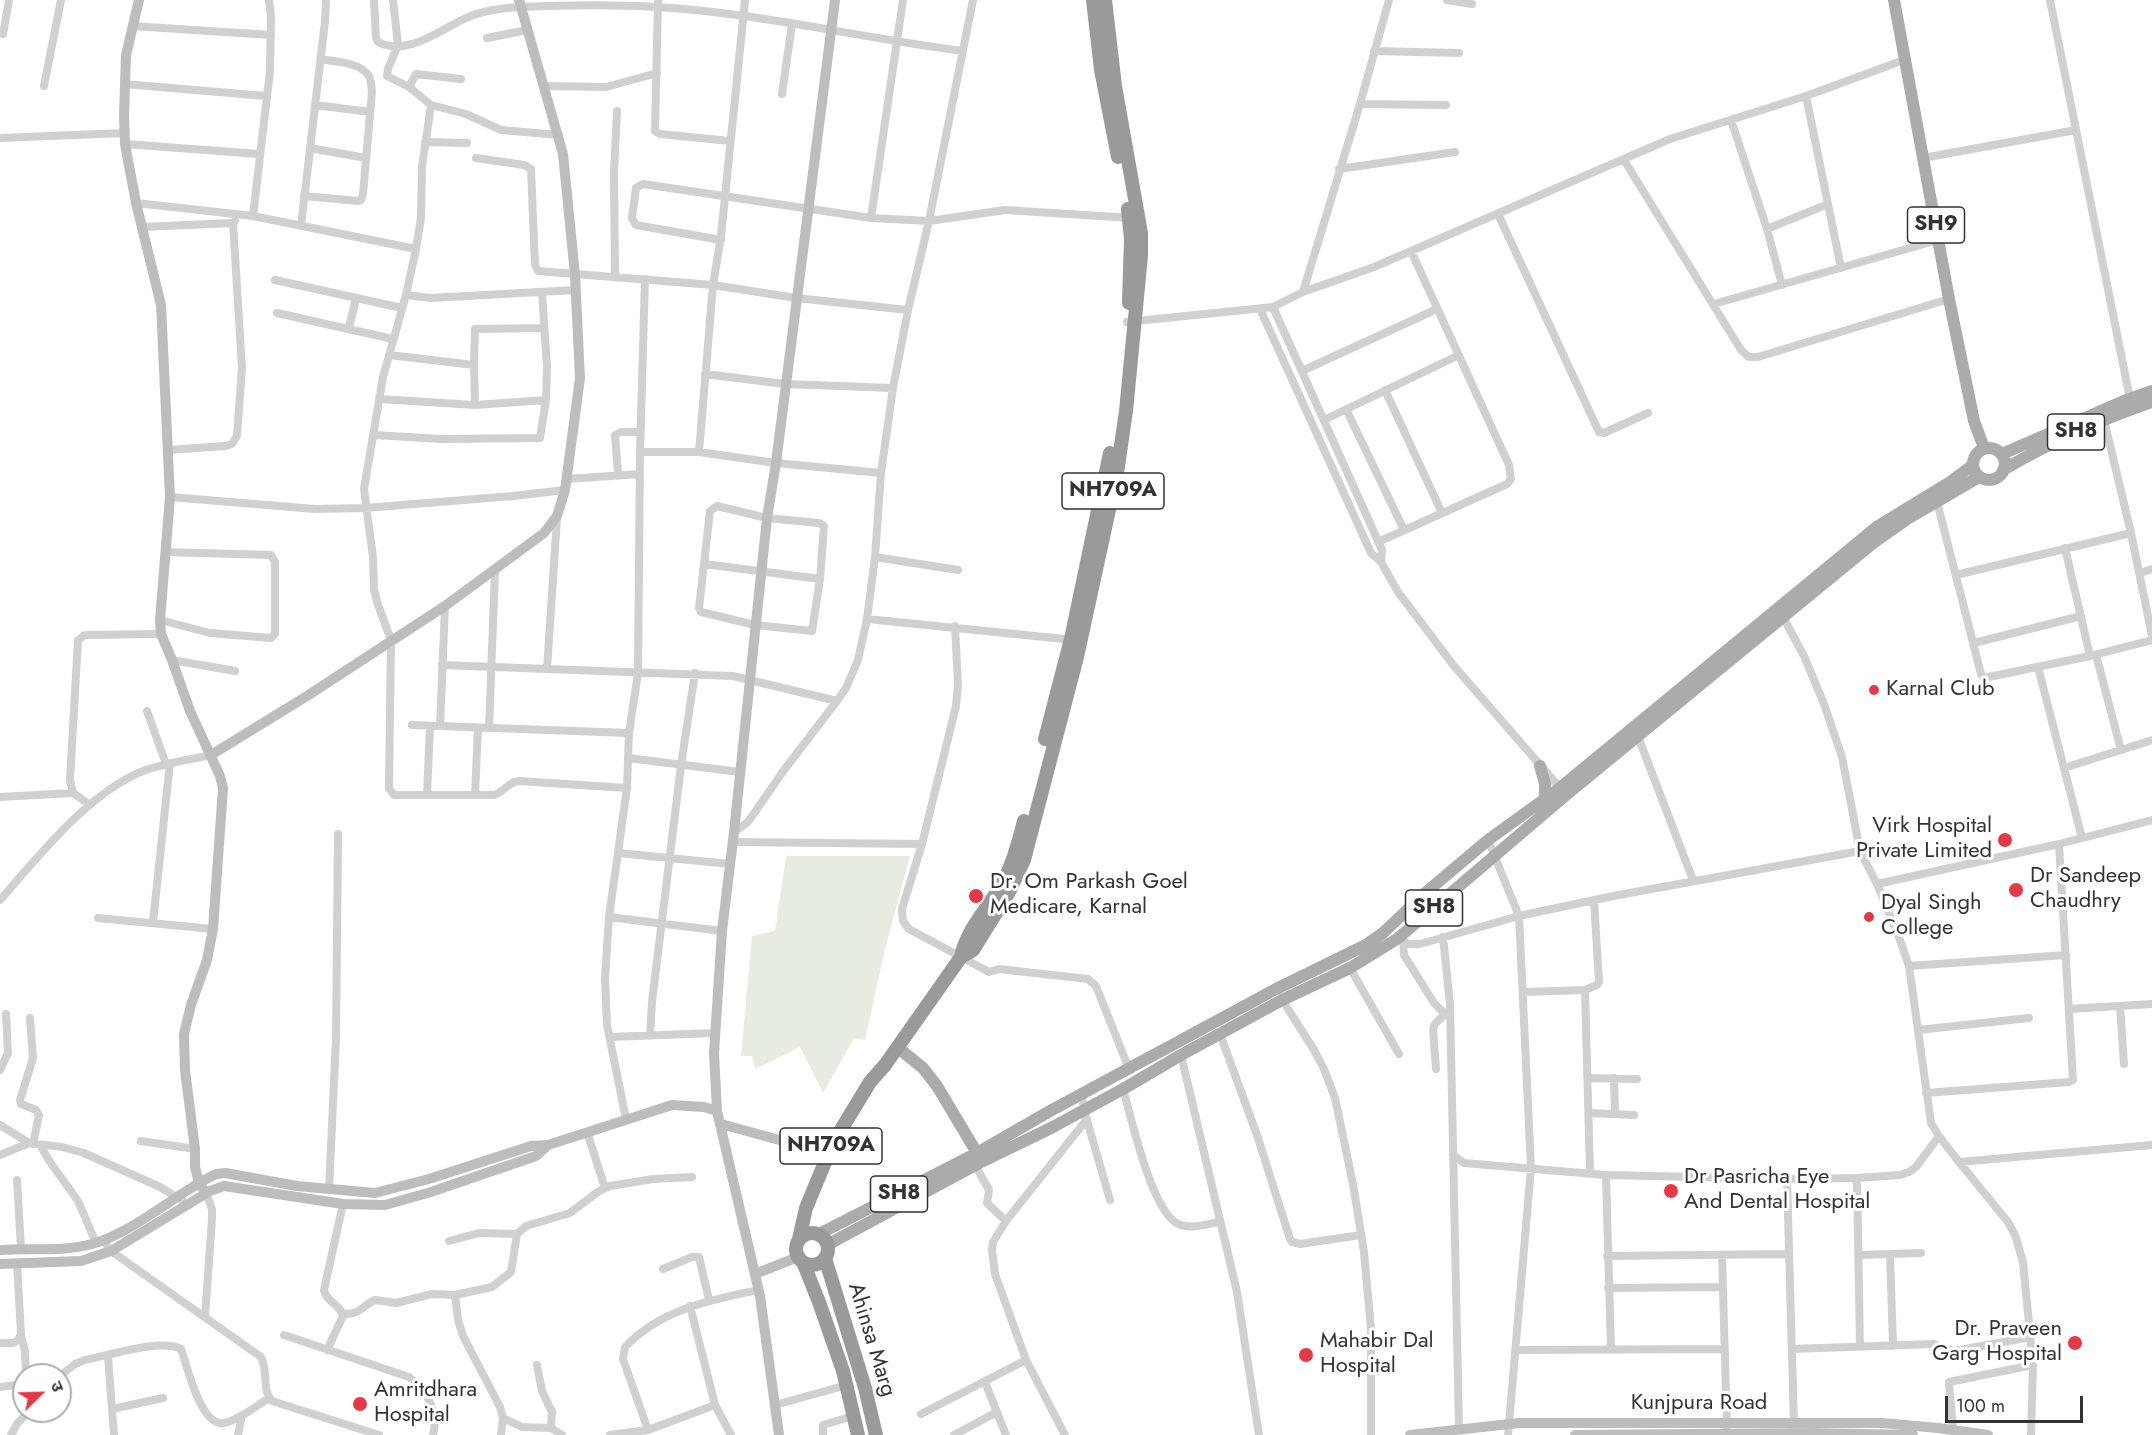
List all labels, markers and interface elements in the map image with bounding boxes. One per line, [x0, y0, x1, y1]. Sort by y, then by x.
road number: SH9 [1908, 207, 1964, 243]
road number: SH8 [2048, 414, 2104, 450]
road number: NH709A [1062, 473, 1164, 509]
place label: Karnal Club [1886, 677, 1995, 703]
marker: Karnal Club [1867, 683, 1881, 697]
place label: Virk Hospital Private Limited [1856, 814, 1992, 866]
marker: Virk Hospital Private Limited [1996, 831, 2014, 849]
place label: Dr Sandeep Chaudhry [2030, 864, 2141, 915]
place label: Dr. Om Parkash Goel Medicare, Karnal [990, 870, 1188, 921]
marker: Dr Sandeep Chaudhry [2007, 881, 2025, 899]
marker: Dr. Om Parkash Goel Medicare, Karnal [967, 887, 985, 905]
road number: SH8 [1406, 890, 1462, 926]
place label: Dyal Singh College [1881, 891, 1982, 942]
marker: Dyal Singh College [1862, 910, 1876, 924]
road number: NH709A [780, 1128, 882, 1164]
place label: Dr Pasricha Eye And Dental Hospital [1684, 1165, 1870, 1216]
road number: SH8 [870, 1176, 928, 1212]
marker: Dr Pasricha Eye And Dental Hospital [1662, 1182, 1680, 1200]
street label: Ahinsa Marg [841, 1280, 901, 1400]
place label: Dr. Praveen Garg Hospital [1932, 1317, 2062, 1368]
place label: Mahabir Dal Hospital [1320, 1329, 1434, 1380]
marker: Dr. Praveen Garg Hospital [2066, 1334, 2084, 1352]
marker: Mahabir Dal Hospital [1297, 1346, 1315, 1364]
north arrow [12, 1363, 72, 1423]
text: उ [45, 1378, 70, 1395]
place label: Amritdhara Hospital [374, 1378, 477, 1430]
scale bar [1948, 1384, 2086, 1422]
street label: Kunjpura Road [1631, 1391, 1767, 1417]
text: 100 m [1956, 1393, 2005, 1419]
marker: Amritdhara Hospital [351, 1395, 369, 1413]

